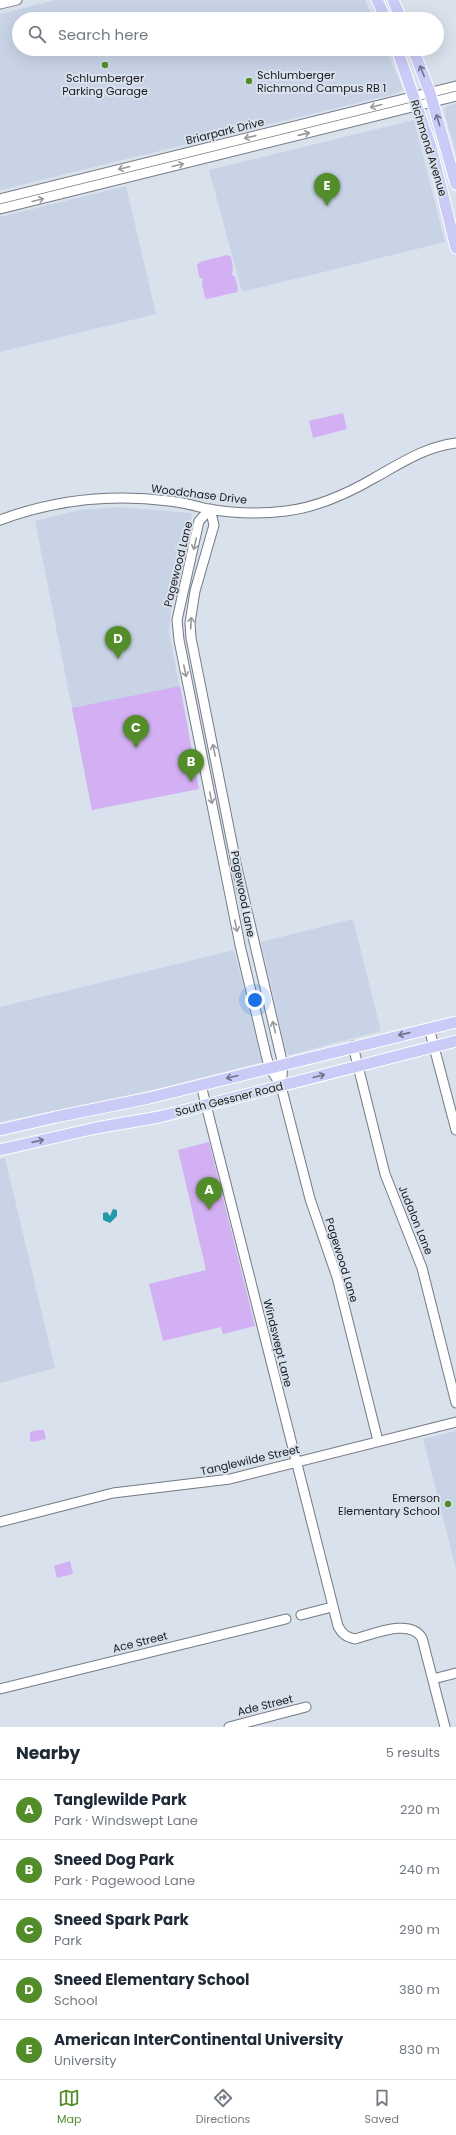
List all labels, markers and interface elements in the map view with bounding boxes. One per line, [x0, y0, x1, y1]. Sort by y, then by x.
search box [12, 12, 444, 56]
icon: search [26, 23, 48, 45]
text: Search here [58, 24, 148, 45]
marker: Schlumberger Parking Garage [100, 60, 110, 70]
one-way arrow [417, 65, 425, 77]
place label: Schlumberger Richmond Campus RB 1 [257, 67, 386, 96]
place label: Schlumberger Parking Garage [62, 70, 148, 99]
marker: Schlumberger Richmond Campus RB 1 [244, 76, 254, 86]
street label: Richmond Avenue [407, 98, 451, 198]
one-way arrow [370, 103, 383, 110]
street label: Briarpark Drive [184, 113, 266, 148]
one-way arrow [434, 114, 441, 127]
one-way arrow [297, 130, 310, 137]
one-way arrow [244, 133, 257, 141]
one-way arrow [171, 161, 184, 168]
one-way arrow [118, 165, 131, 173]
pin: E [314, 173, 340, 206]
one-way arrow [31, 195, 44, 203]
street label: Woodchase Drive [150, 480, 248, 508]
street label: Pagewood Lane [160, 519, 196, 608]
one-way arrow [190, 537, 198, 550]
one-way arrow [187, 616, 195, 629]
pin: D [105, 626, 131, 659]
one-way arrow [182, 664, 190, 677]
pin: C [123, 715, 149, 748]
one-way arrow [209, 744, 217, 757]
pin: B [178, 749, 204, 782]
one-way arrow [207, 791, 215, 804]
street label: Pagewood Lane [227, 849, 259, 939]
one-way arrow [233, 919, 241, 932]
your location [245, 990, 265, 1010]
one-way arrow [270, 1021, 278, 1034]
one-way arrow [398, 1030, 411, 1038]
one-way arrow [312, 1071, 325, 1079]
one-way arrow [226, 1074, 239, 1082]
street label: South Gessner Road [173, 1078, 285, 1120]
one-way arrow [31, 1137, 44, 1145]
pin: A [196, 1177, 222, 1210]
street label: Judalon Lane [395, 1183, 437, 1257]
street label: Pagewood Lane [322, 1216, 363, 1304]
street label: Windswept Lane [259, 1297, 297, 1389]
street label: Tanglewilde Street [199, 1441, 301, 1479]
place label: Emerson Elementary School [338, 1490, 440, 1519]
marker: Emerson Elementary School [443, 1499, 453, 1509]
street label: Ace Street [111, 1627, 169, 1657]
street label: Ade Street [235, 1690, 295, 1720]
text: Nearby [16, 1741, 80, 1765]
text: 5 results [386, 1743, 440, 1762]
text: Tanglewilde Park [54, 1789, 187, 1810]
text: A [24, 1800, 34, 1819]
text: 220 m [400, 1800, 440, 1819]
text: Park · Windswept Lane [54, 1811, 198, 1830]
text: Sneed Dog Park [54, 1849, 174, 1870]
text: B [25, 1860, 33, 1879]
text: 240 m [399, 1860, 440, 1879]
text: Park · Pagewood Lane [54, 1871, 195, 1890]
text: Sneed Spark Park [54, 1909, 189, 1930]
text: C [24, 1920, 34, 1939]
text: 290 m [399, 1920, 440, 1939]
text: Park [54, 1931, 82, 1950]
text: Sneed Elementary School [54, 1969, 250, 1990]
text: D [24, 1980, 34, 1999]
text: 380 m [399, 1980, 440, 1999]
text: School [54, 1991, 98, 2010]
text: American InterContinental University [54, 2029, 343, 2050]
text: E [25, 2040, 33, 2059]
text: 830 m [399, 2040, 440, 2059]
text: University [54, 2051, 117, 2070]
tab: Map [57, 2087, 81, 2128]
tab: Directions [196, 2087, 250, 2128]
tab: Saved [365, 2087, 399, 2128]

